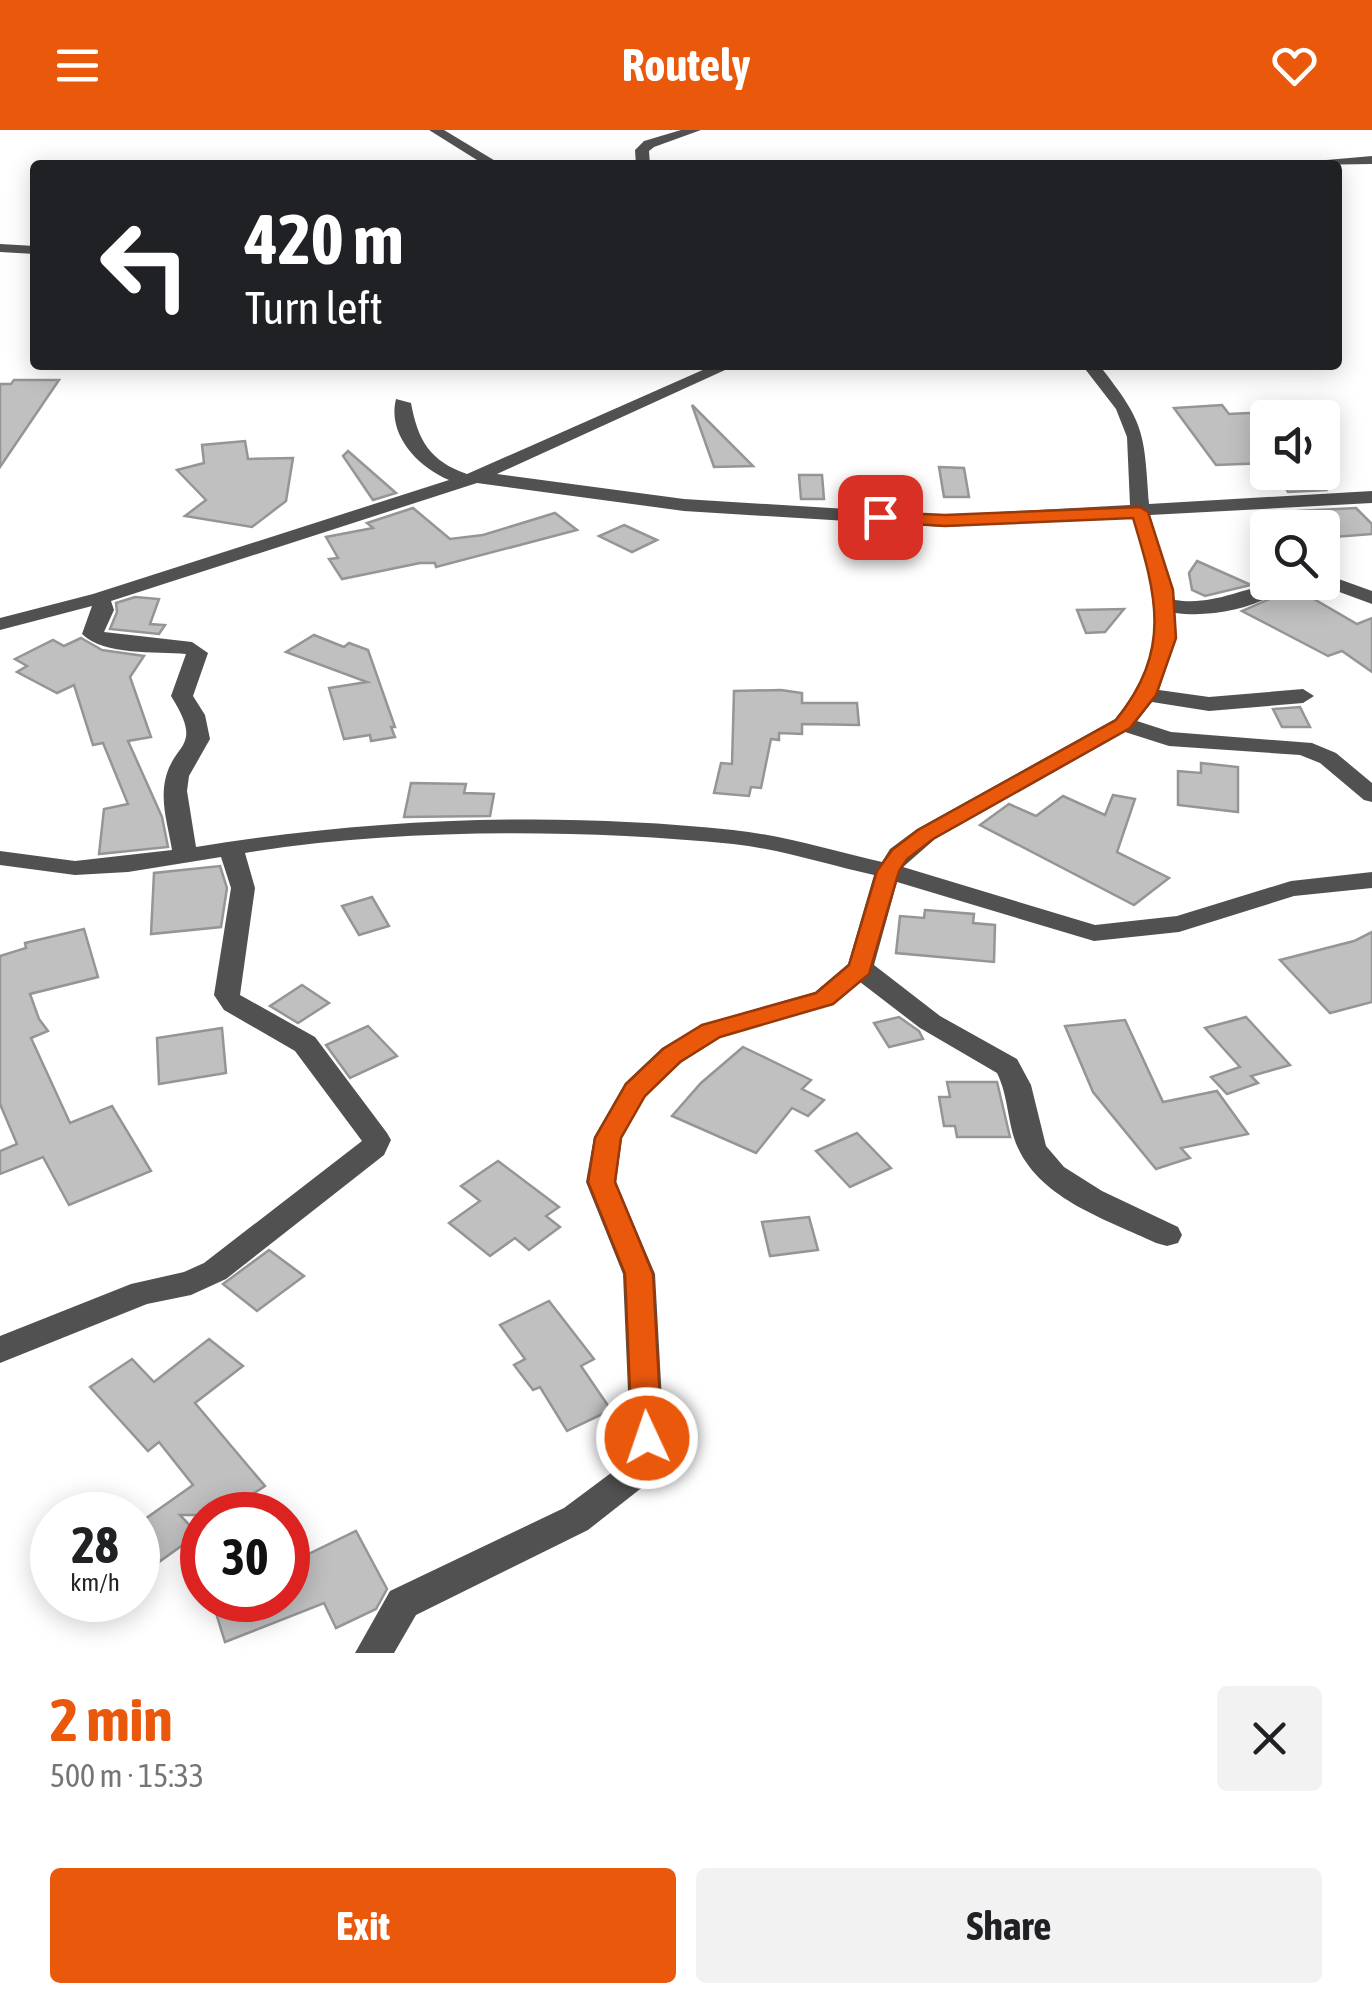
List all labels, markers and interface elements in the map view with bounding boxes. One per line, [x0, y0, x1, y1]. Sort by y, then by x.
icon: menu [50, 38, 105, 93]
icon: heart [1267, 38, 1322, 93]
text: Routely [622, 39, 750, 91]
text: 420 m [245, 199, 404, 279]
icon: left [80, 200, 210, 330]
text: Turn left [245, 282, 383, 334]
map controls [1250, 400, 1340, 600]
button: sound [1250, 400, 1340, 490]
pin [838, 475, 923, 560]
icon: arrive [853, 490, 908, 545]
button: search [1250, 510, 1340, 600]
position arrow [595, 1386, 699, 1490]
speed limit sign: 30 [180, 1492, 310, 1622]
text: 28 [71, 1516, 118, 1574]
text: km/h [70, 1568, 120, 1596]
text: 2 min [50, 1685, 173, 1754]
button: close [1217, 1686, 1322, 1791]
text: 500 m · 15:33 [50, 1757, 204, 1794]
button: Exit [50, 1868, 676, 1983]
button: Share [696, 1868, 1322, 1983]

